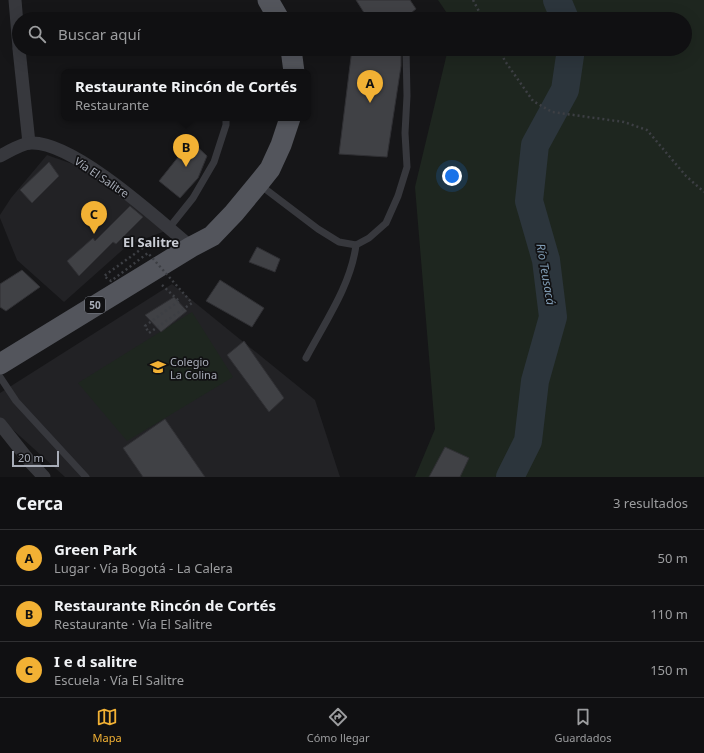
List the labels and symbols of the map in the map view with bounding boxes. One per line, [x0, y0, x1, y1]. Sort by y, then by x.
pin: A [357, 70, 383, 103]
pin: B [173, 134, 199, 167]
street label: Vía El Salitre [72, 153, 132, 201]
your location [442, 166, 462, 186]
pin: C [81, 201, 107, 234]
district label: El Salitre [123, 233, 179, 251]
water label: Río Teusacá [532, 242, 560, 306]
road number: 50 [85, 297, 105, 313]
place label: Colegio La Colina [170, 354, 217, 382]
school or university icon: Colegio La Colina [149, 358, 167, 376]
scale bar [12, 449, 59, 468]

